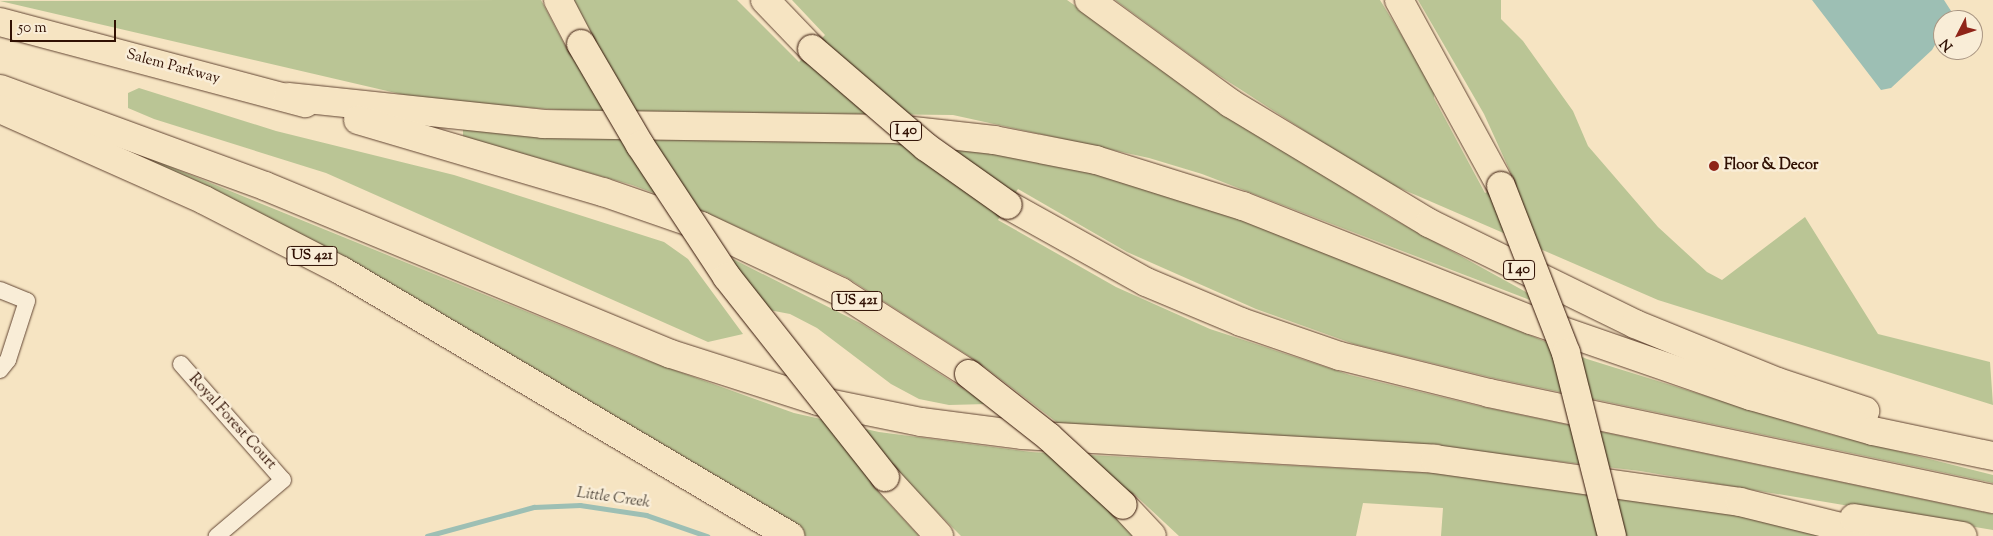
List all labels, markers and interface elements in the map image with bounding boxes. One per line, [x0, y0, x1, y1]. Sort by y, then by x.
scale bar [12, 10, 119, 42]
north arrow [1933, 10, 1983, 60]
text: 50 m [18, 18, 47, 39]
text: N [1936, 33, 1959, 55]
street label: Salem Parkway [124, 46, 222, 88]
road number: I 40 [890, 120, 922, 142]
place label: Floor & Decor [1724, 157, 1818, 175]
marker: Floor & Decor [1708, 160, 1720, 172]
road number: US 421 [286, 245, 338, 268]
road number: I 40 [1503, 258, 1535, 282]
road number: US 421 [831, 290, 883, 312]
street label: Royal Forest Court [184, 371, 280, 473]
water label: Little Creek [575, 484, 651, 514]

